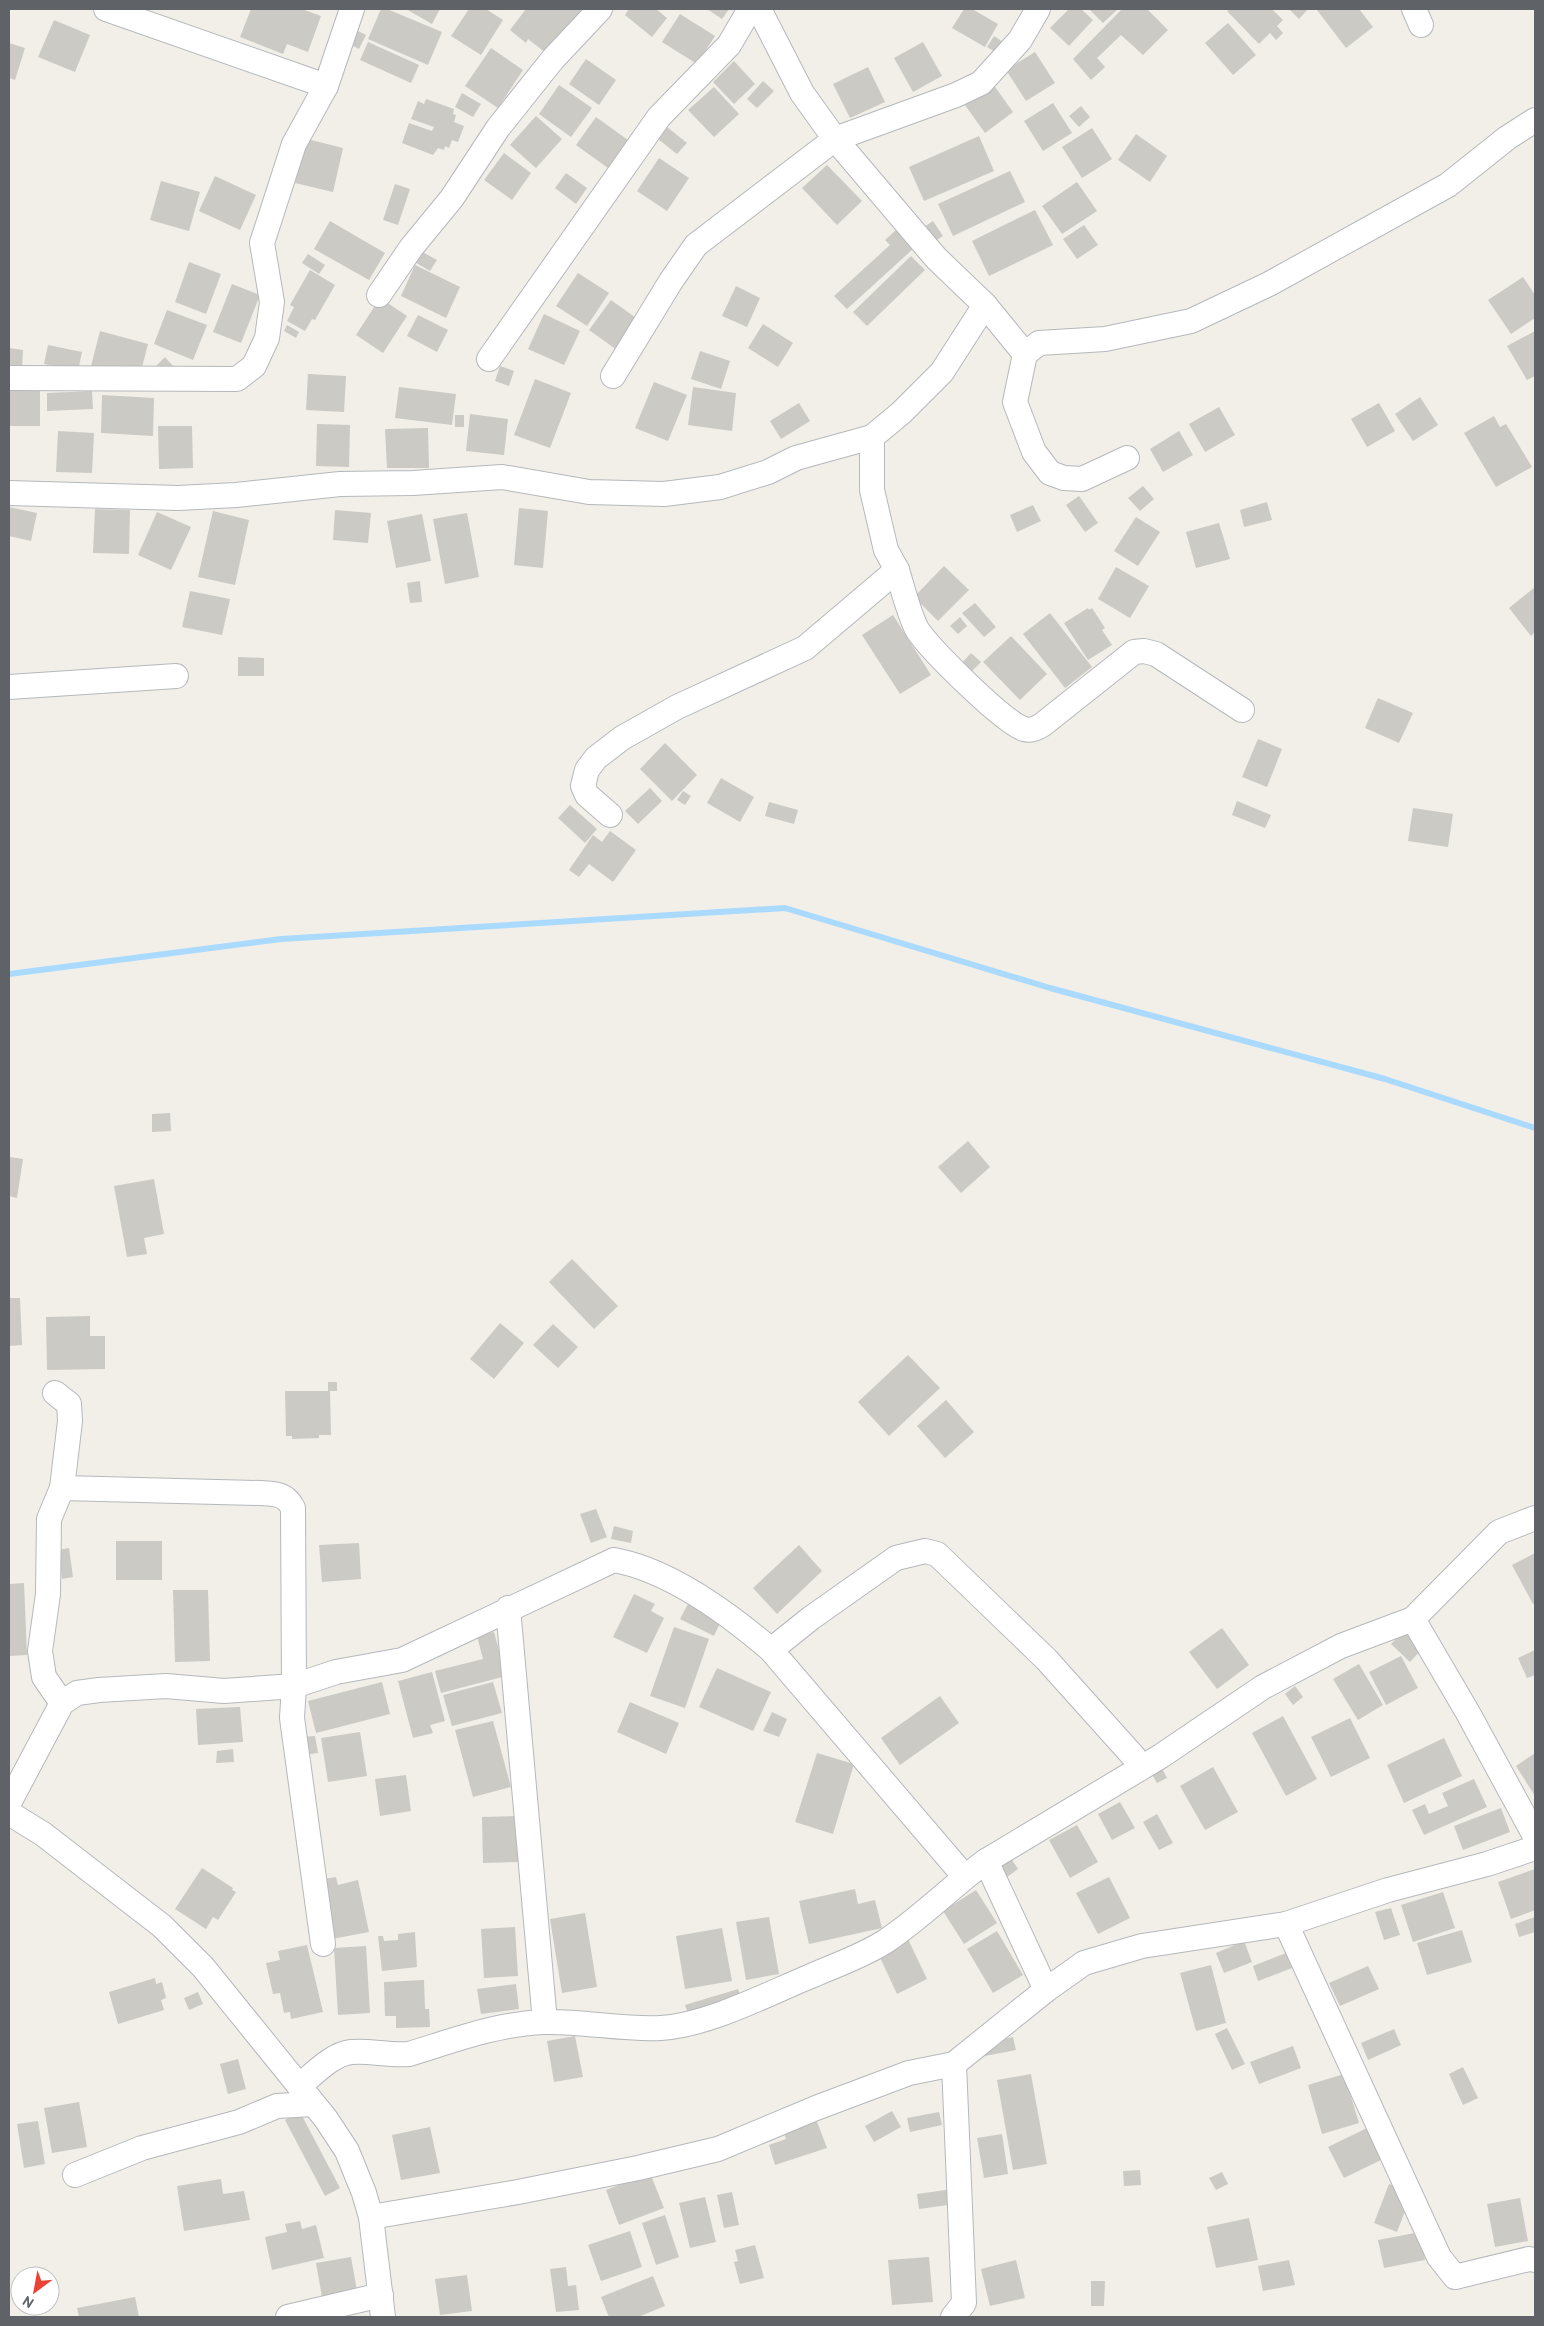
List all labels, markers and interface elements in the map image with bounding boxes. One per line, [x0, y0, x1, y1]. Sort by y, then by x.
north arrow [10, 2266, 60, 2316]
text: N [20, 2291, 38, 2311]

